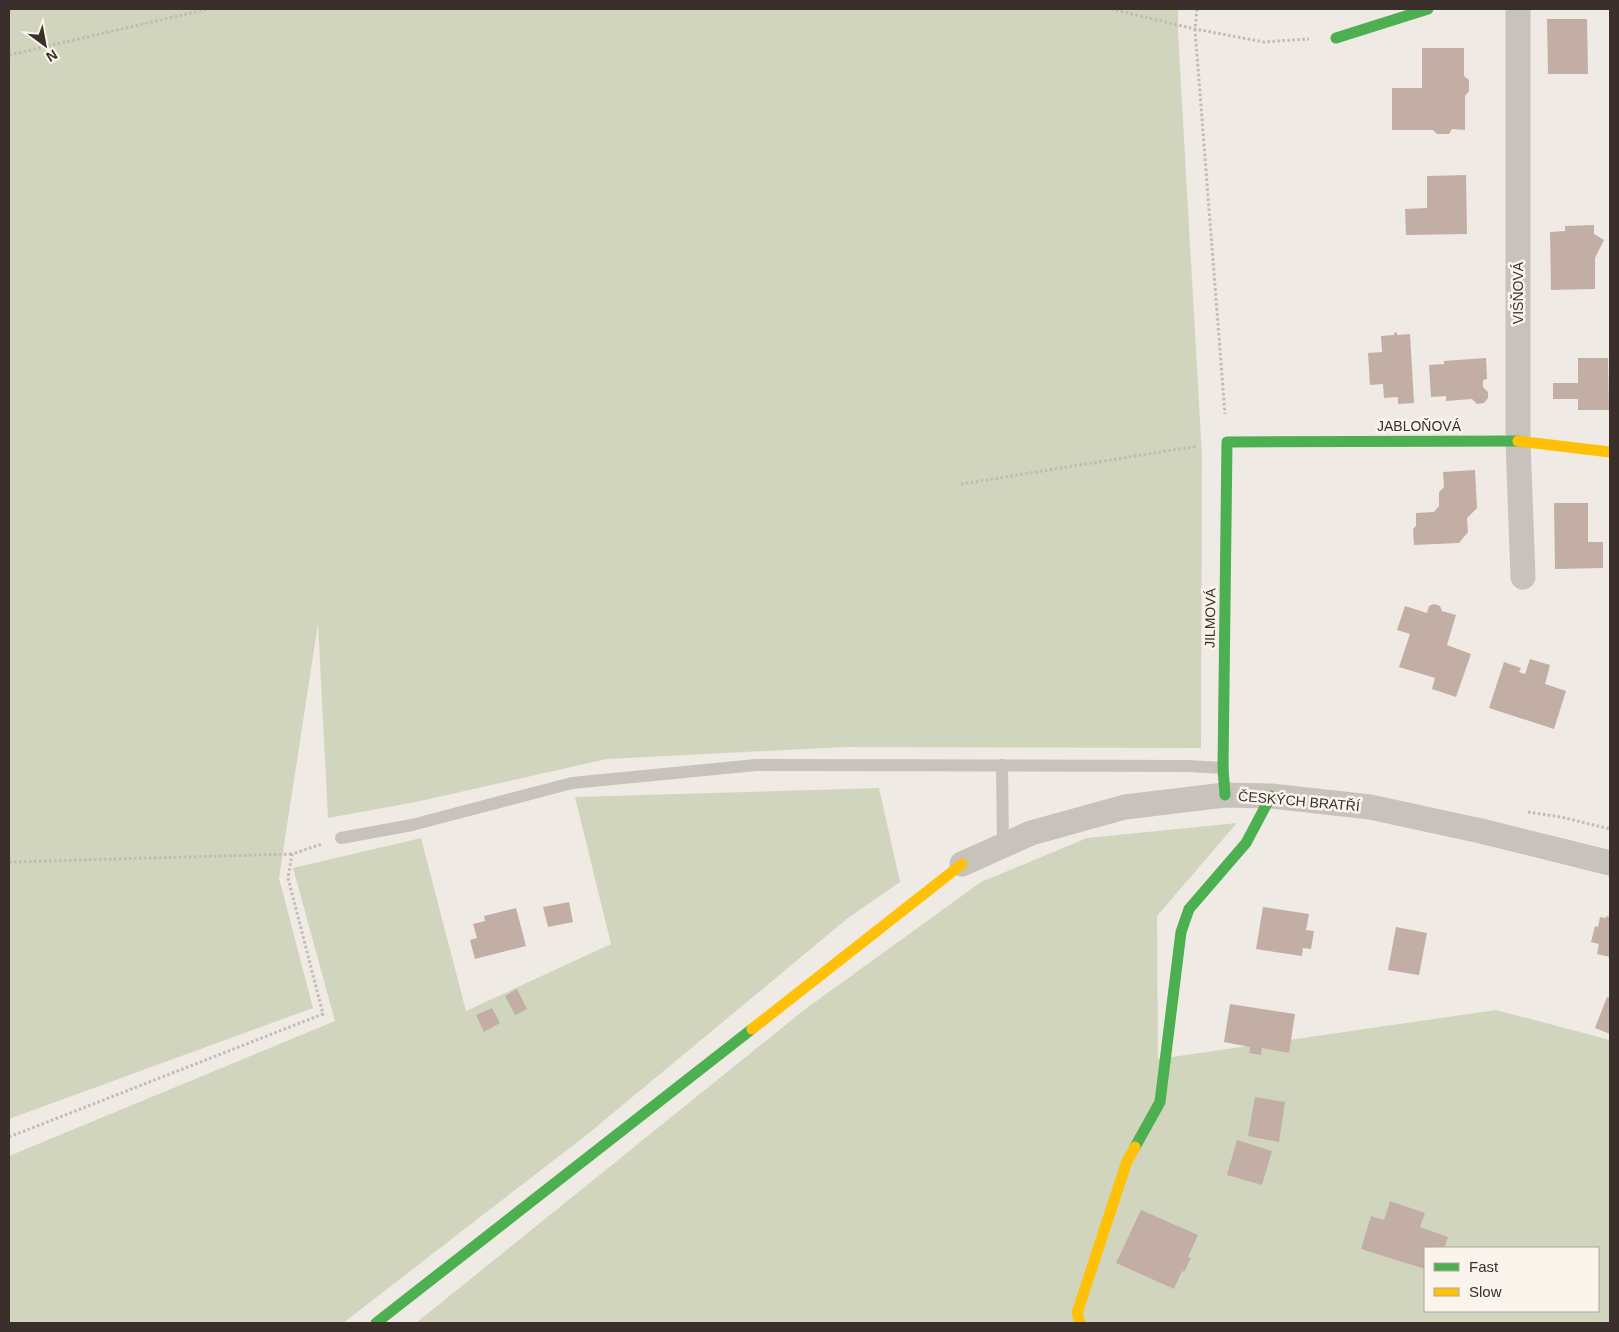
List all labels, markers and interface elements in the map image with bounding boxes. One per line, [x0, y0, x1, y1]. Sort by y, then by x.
north arrow [20, 20, 70, 70]
text: N [43, 47, 60, 65]
street label: VIŠŇOVÁ [1510, 261, 1526, 324]
street label: JABLOŇOVÁ [1377, 418, 1462, 434]
street label: JILMOVÁ [1201, 587, 1219, 648]
street label: ČESKÝCH BRATŘÍ [1238, 788, 1361, 814]
legend [1424, 1247, 1599, 1312]
text: Fast [1469, 1258, 1499, 1275]
text: Slow [1469, 1283, 1502, 1300]

